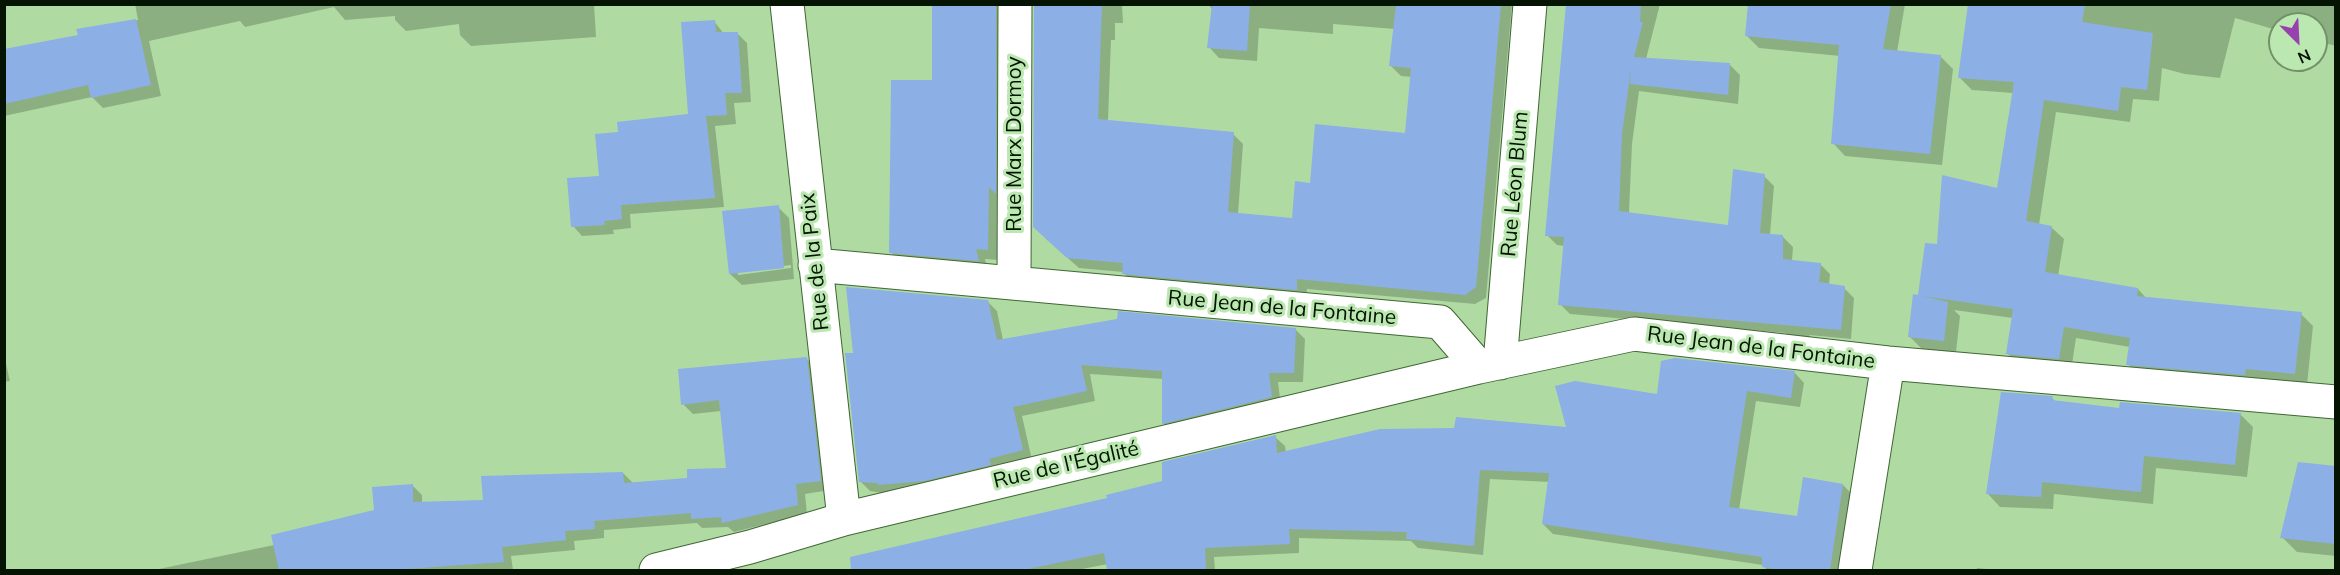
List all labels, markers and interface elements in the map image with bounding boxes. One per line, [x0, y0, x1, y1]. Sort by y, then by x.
north arrow [2268, 12, 2328, 72]
text: N [2295, 45, 2314, 68]
street label: Rue Marx Dormoy [1002, 56, 1028, 232]
street label: Rue Léon Blum [1496, 110, 1534, 258]
street label: Rue de la Paix [795, 192, 835, 332]
street label: Rue Jean de la Fontaine [1167, 285, 1397, 331]
street label: Rue Jean de la Fontaine [1646, 322, 1876, 374]
street label: Rue de l'Égalité [991, 436, 1141, 494]

